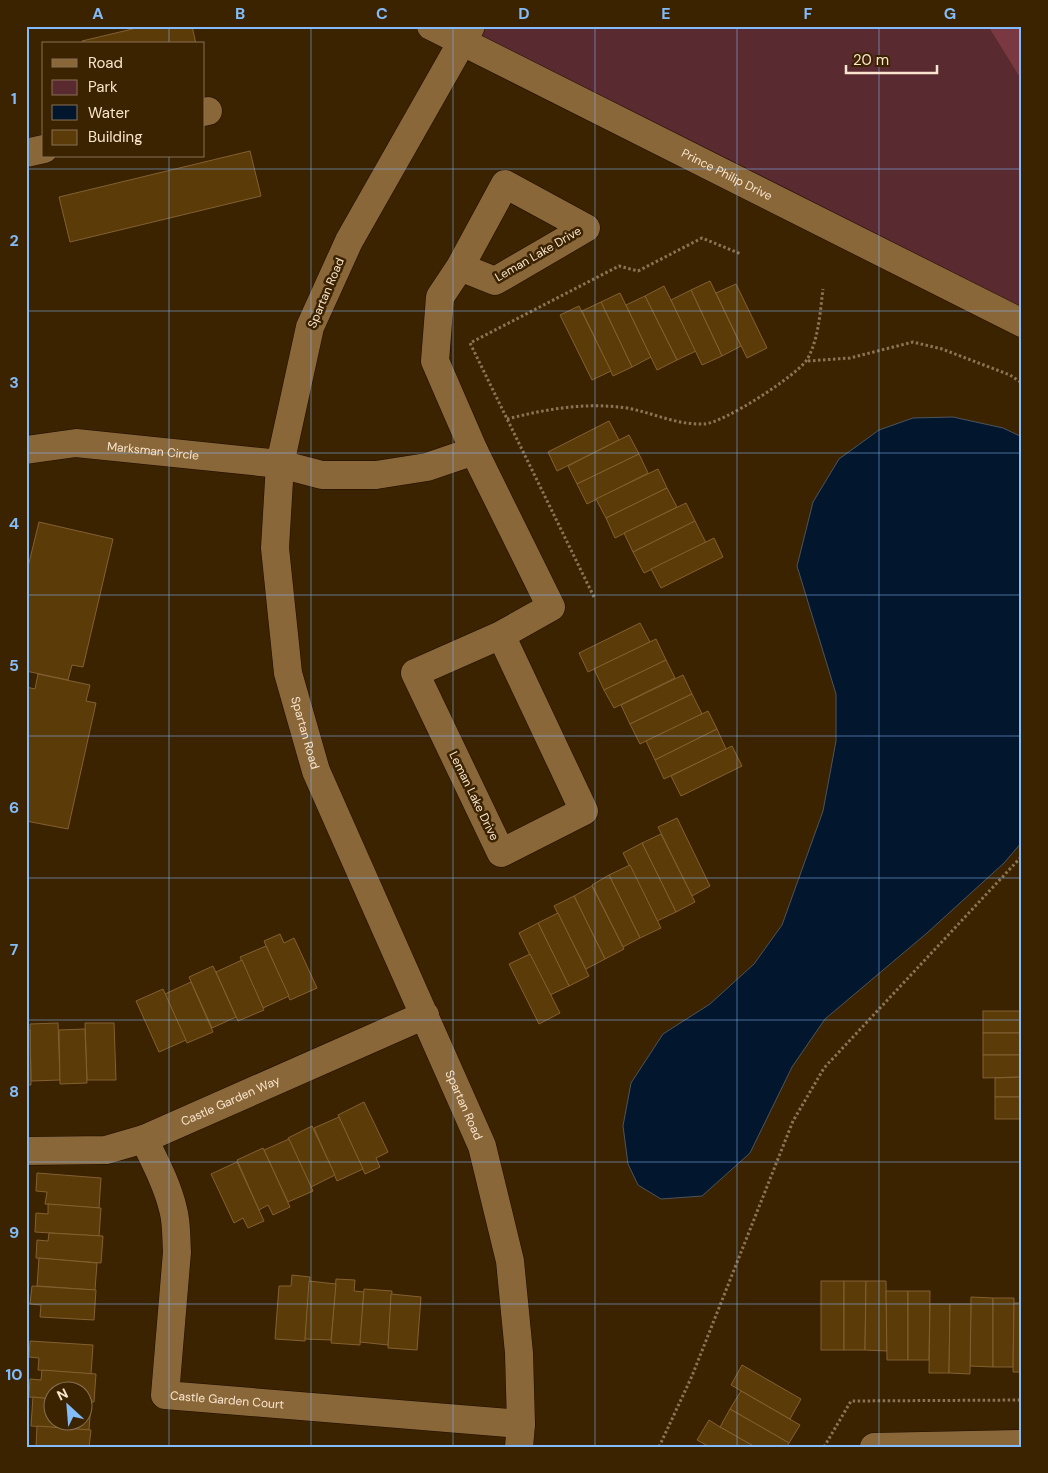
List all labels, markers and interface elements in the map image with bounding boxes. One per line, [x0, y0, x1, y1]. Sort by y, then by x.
text: A [92, 3, 104, 24]
text: B [235, 3, 245, 24]
text: C [376, 3, 388, 24]
text: D [518, 3, 530, 24]
text: E [661, 3, 671, 24]
text: F [804, 3, 813, 24]
text: G [944, 3, 956, 24]
legend [42, 42, 205, 158]
scale bar [846, 42, 937, 74]
text: 20 m [853, 50, 889, 70]
text: Road [88, 53, 123, 73]
text: Park [88, 77, 118, 97]
text: 1 [11, 88, 17, 109]
text: Water [88, 103, 130, 123]
text: Building [88, 127, 143, 147]
street label: Prince Philip Drive [679, 145, 775, 204]
street label: Leman Lake Drive [492, 223, 584, 285]
text: 2 [9, 230, 19, 251]
street label: Spartan Road [304, 255, 348, 331]
text: 3 [9, 372, 19, 393]
street label: Marksman Circle [106, 438, 200, 464]
text: 4 [9, 513, 19, 534]
text: 5 [9, 655, 19, 676]
street label: Spartan Road [287, 695, 323, 771]
street label: Leman Lake Drive [446, 749, 503, 843]
text: 6 [9, 797, 19, 818]
text: 7 [10, 939, 19, 960]
street label: Spartan Road [441, 1068, 486, 1143]
street label: Castle Garden Way [178, 1072, 283, 1130]
text: 8 [9, 1081, 19, 1102]
text: 9 [9, 1222, 19, 1243]
text: 10 [5, 1364, 23, 1385]
north arrow [42, 1380, 92, 1430]
text: N [54, 1384, 71, 1405]
street label: Castle Garden Court [169, 1387, 285, 1413]

